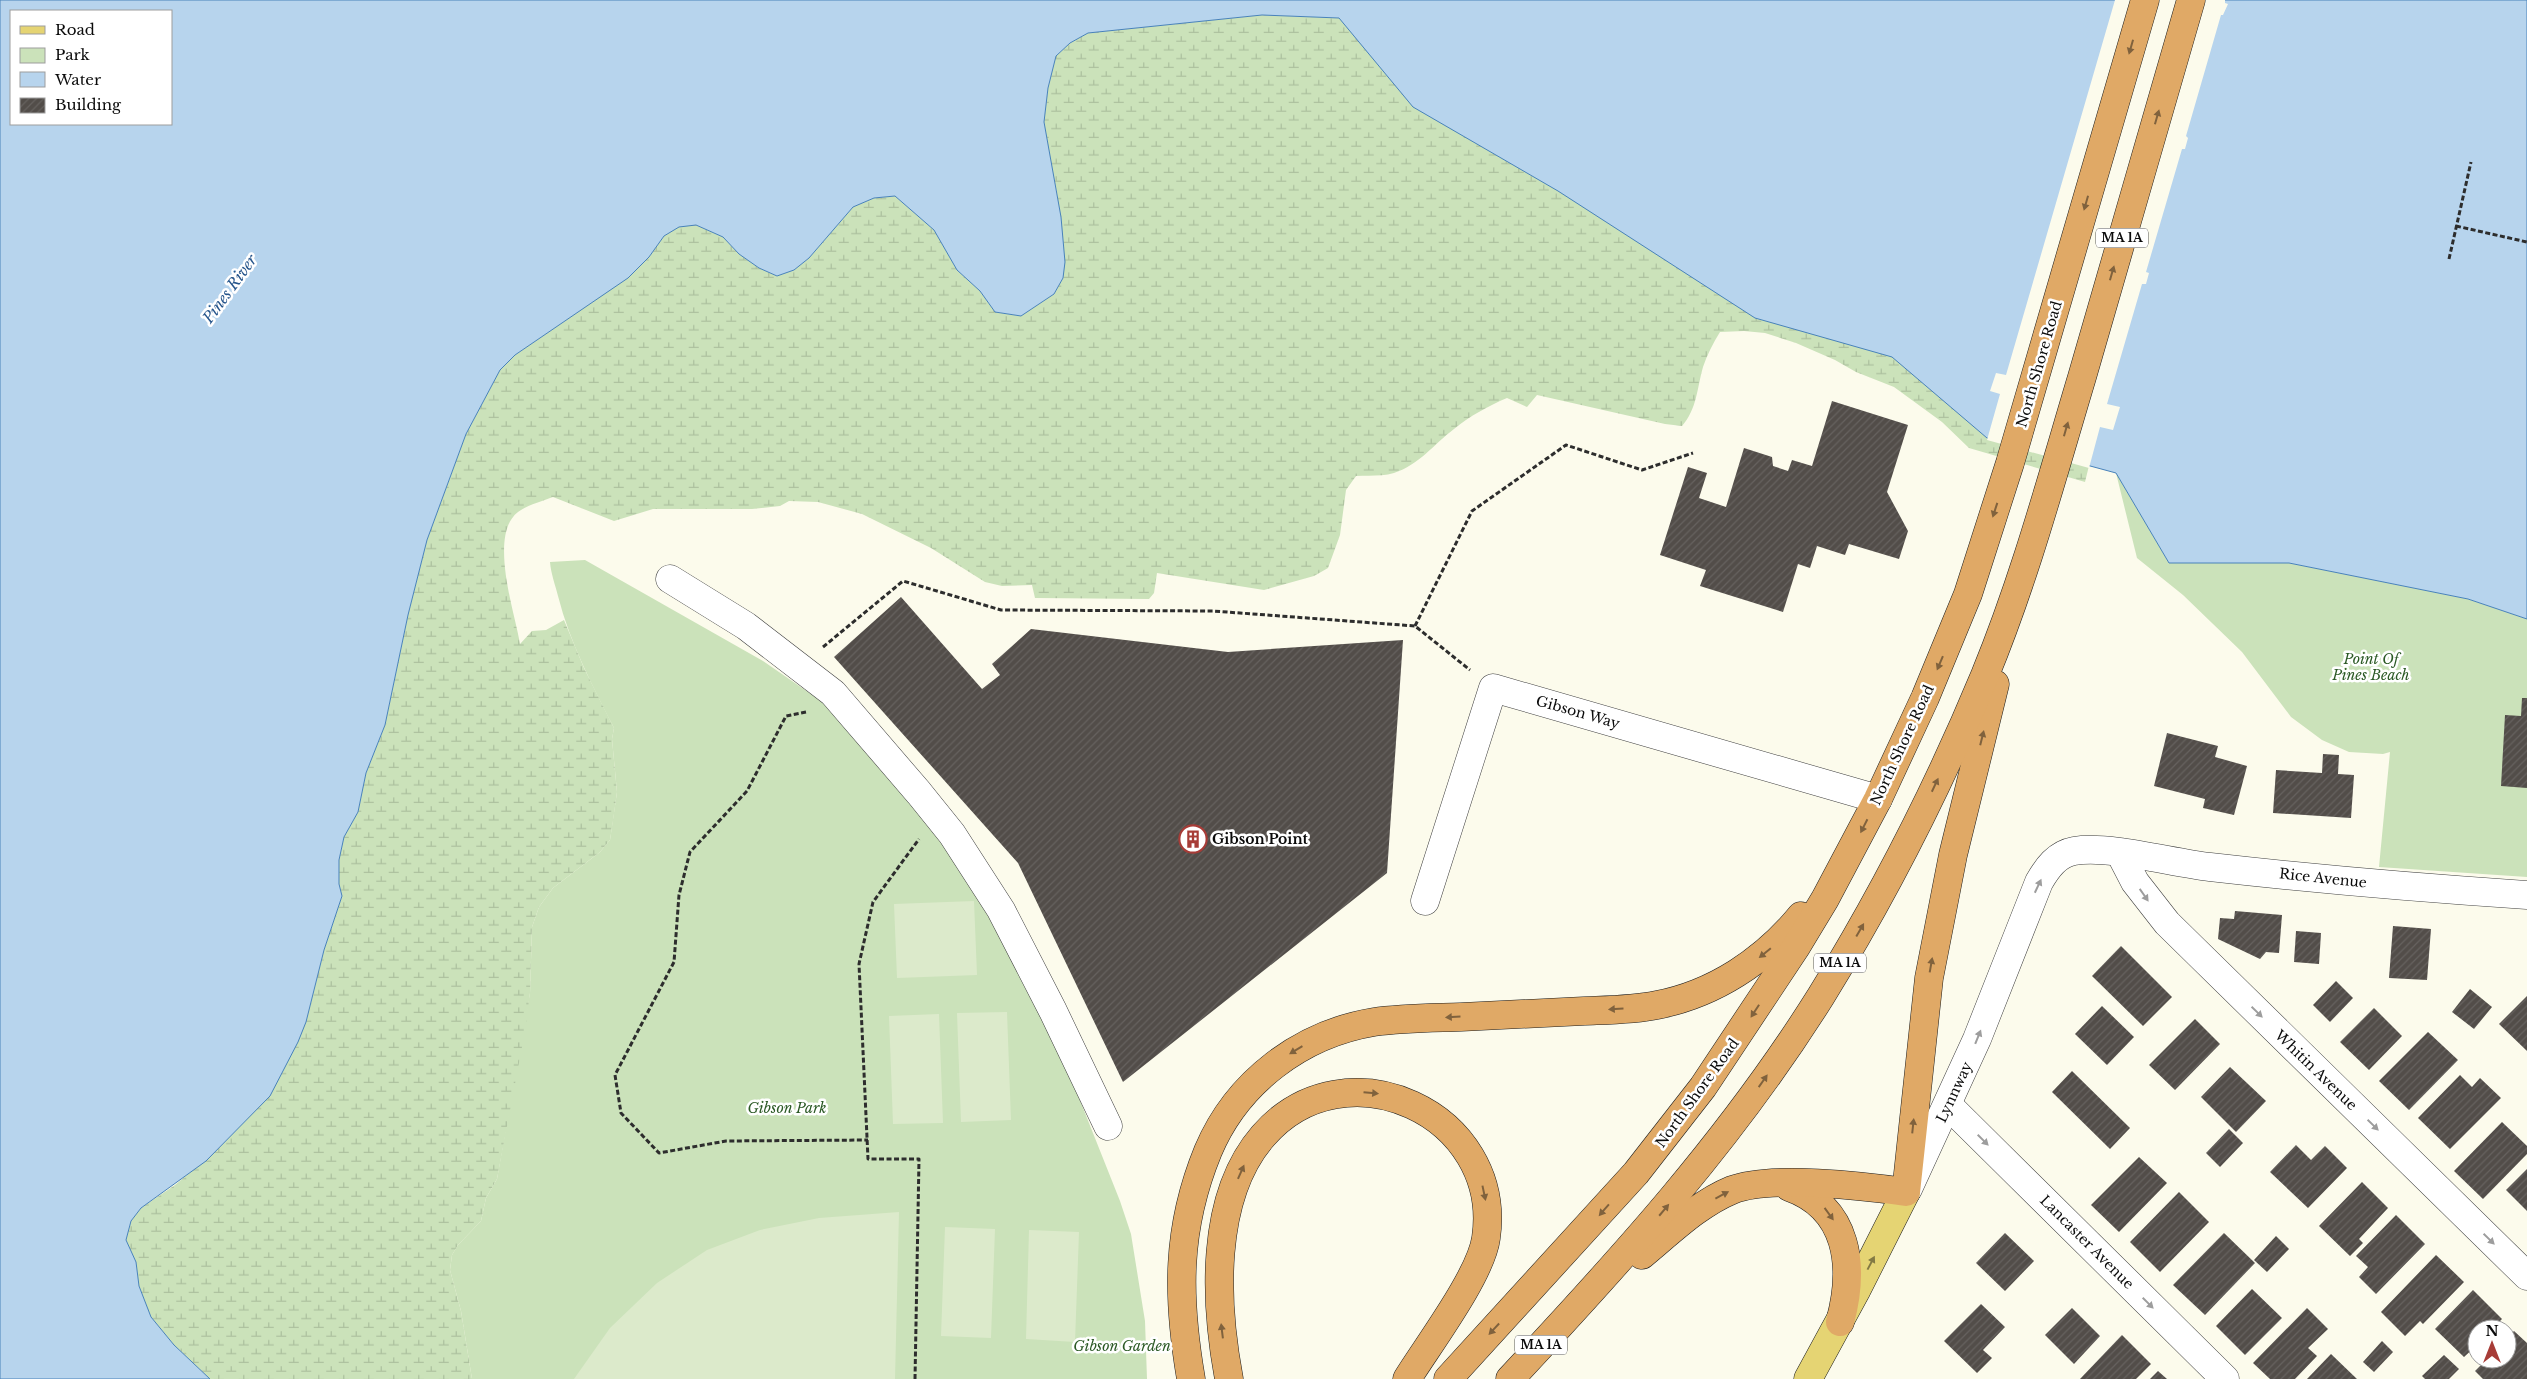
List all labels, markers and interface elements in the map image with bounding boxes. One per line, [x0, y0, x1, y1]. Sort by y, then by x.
legend [10, 10, 172, 125]
text: Road [55, 20, 95, 39]
one-way arrow [2127, 39, 2135, 54]
text: Park [55, 45, 91, 64]
text: Water [54, 70, 102, 89]
text: Building [55, 95, 122, 114]
one-way arrow [2154, 110, 2162, 125]
one-way arrow [2081, 195, 2089, 210]
road number: MA 1A [2096, 228, 2148, 248]
water label: Pines River [198, 250, 261, 327]
one-way arrow [2108, 266, 2116, 281]
street label: North Shore Road [2012, 298, 2066, 429]
one-way arrow [2063, 422, 2071, 437]
one-way arrow [1990, 502, 1998, 517]
park label: Point Of Pines Beach [2331, 650, 2410, 684]
one-way arrow [1936, 655, 1943, 670]
street label: North Shore Road [1866, 682, 1938, 808]
street label: Gibson Way [1534, 691, 1622, 733]
one-way arrow [1978, 731, 1986, 746]
one-way arrow [1931, 778, 1939, 793]
one-way arrow [1860, 818, 1868, 833]
building icon: Gibson Point [1178, 824, 1208, 854]
place label: Gibson Point [1212, 830, 1309, 848]
street label: Rice Avenue [2278, 864, 2368, 892]
one-way arrow [2034, 879, 2042, 893]
one-way arrow [2139, 888, 2149, 902]
one-way arrow [1856, 922, 1864, 937]
one-way arrow [1758, 947, 1771, 958]
road number: MA 1A [1814, 954, 1866, 972]
one-way arrow [1928, 957, 1936, 973]
one-way arrow [1750, 1004, 1760, 1017]
one-way arrow [2250, 1005, 2262, 1017]
one-way arrow [1607, 1006, 1623, 1014]
one-way arrow [1445, 1013, 1461, 1021]
street label: Whitin Avenue [2270, 1025, 2361, 1114]
one-way arrow [1974, 1029, 1982, 1044]
street label: North Shore Road [1651, 1034, 1743, 1151]
one-way arrow [1290, 1046, 1303, 1055]
street label: Lynnway [1932, 1059, 1976, 1125]
one-way arrow [1758, 1075, 1768, 1088]
one-way arrow [1363, 1089, 1379, 1097]
park label: Gibson Park [747, 1099, 827, 1117]
one-way arrow [1909, 1118, 1917, 1134]
one-way arrow [2367, 1119, 2379, 1131]
one-way arrow [1976, 1134, 1988, 1146]
one-way arrow [1237, 1164, 1246, 1179]
one-way arrow [1480, 1186, 1488, 1201]
one-way arrow [1714, 1191, 1729, 1199]
street label: Lancaster Avenue [2036, 1191, 2138, 1293]
one-way arrow [1598, 1203, 1610, 1215]
one-way arrow [1658, 1204, 1669, 1216]
one-way arrow [1824, 1207, 1834, 1221]
one-way arrow [2483, 1233, 2495, 1245]
one-way arrow [1867, 1256, 1875, 1270]
one-way arrow [2142, 1297, 2154, 1309]
north arrow [2467, 1319, 2517, 1369]
one-way arrow [1218, 1322, 1226, 1338]
text: N [2485, 1322, 2499, 1340]
one-way arrow [1488, 1323, 1500, 1335]
road number: MA 1A [1515, 1336, 1567, 1354]
park label: Gibson Garden [1073, 1337, 1171, 1355]

